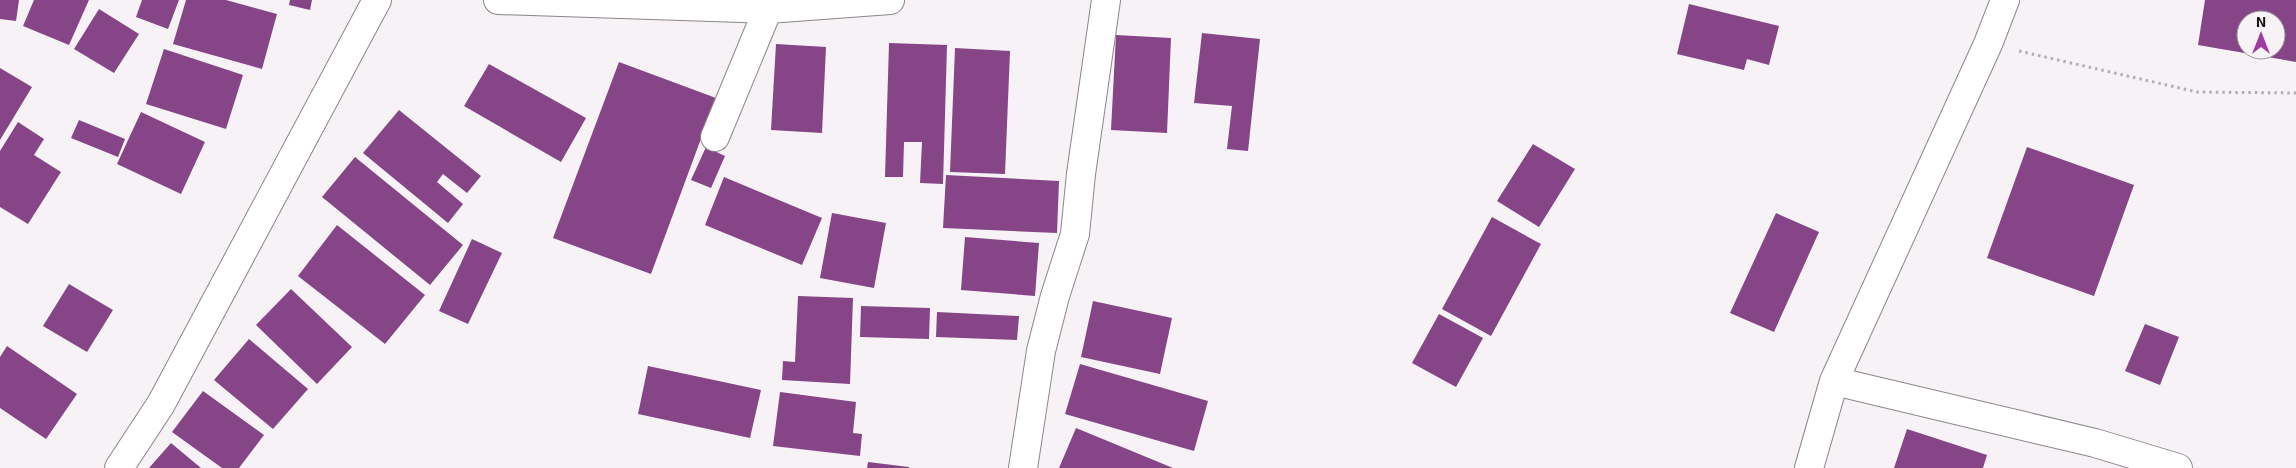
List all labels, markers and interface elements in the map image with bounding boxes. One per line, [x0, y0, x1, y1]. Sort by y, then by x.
north arrow [2236, 10, 2286, 60]
text: N [2256, 13, 2266, 30]

